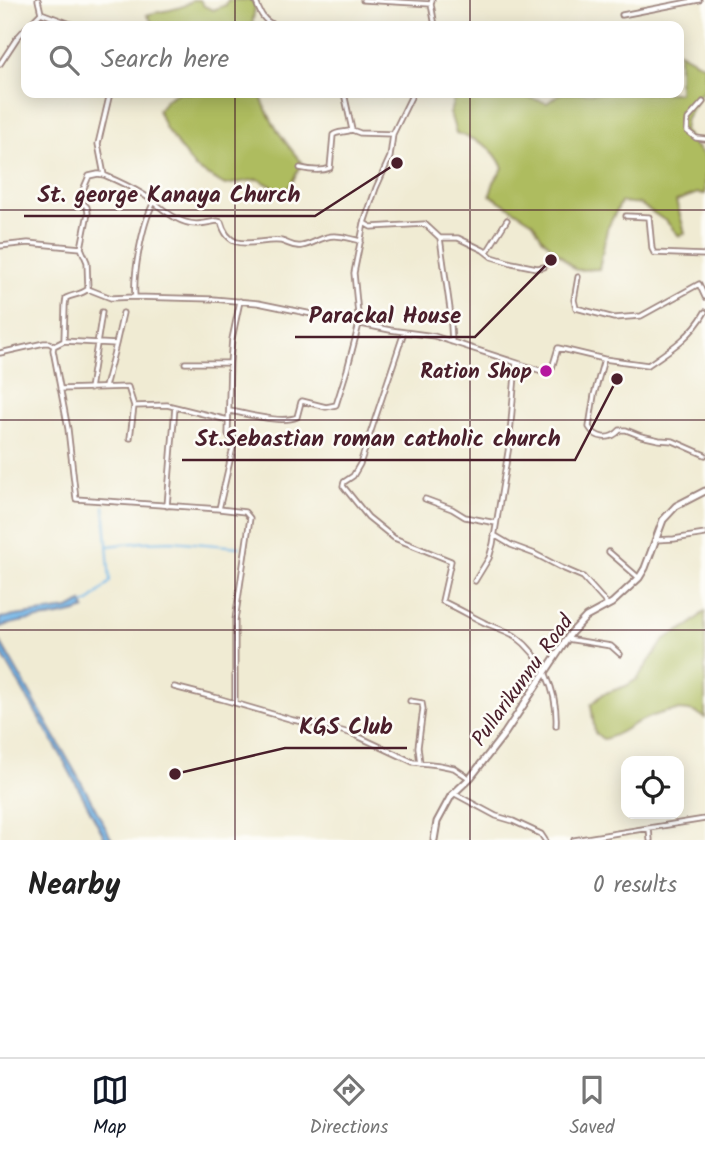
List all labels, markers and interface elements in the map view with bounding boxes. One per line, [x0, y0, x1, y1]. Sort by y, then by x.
search box [21, 21, 684, 98]
text: Search here [101, 39, 229, 81]
icon: search [45, 41, 83, 79]
callout: St. george Kanaya Church [24, 172, 315, 216]
text: St. george Kanaya Church [37, 178, 301, 214]
callout: Parackal House [295, 293, 475, 337]
text: Parackal House [309, 299, 461, 335]
place label: Ration Shop [420, 356, 532, 389]
marker: Ration Shop [538, 363, 554, 379]
callout: St.Sebastian roman catholic church [182, 416, 575, 460]
text: St.Sebastian roman catholic church [195, 422, 561, 458]
street label: Pullarikunnu Road [464, 607, 583, 754]
callout: KGS Club [285, 704, 407, 748]
text: KGS Club [299, 710, 393, 746]
map controls [621, 756, 684, 819]
button: locate [621, 756, 684, 819]
text: Nearby [28, 862, 120, 910]
text: 0 results [593, 868, 677, 904]
tab: Map [91, 1071, 129, 1143]
tab: Directions [310, 1071, 388, 1143]
tab: Saved [569, 1071, 614, 1143]

